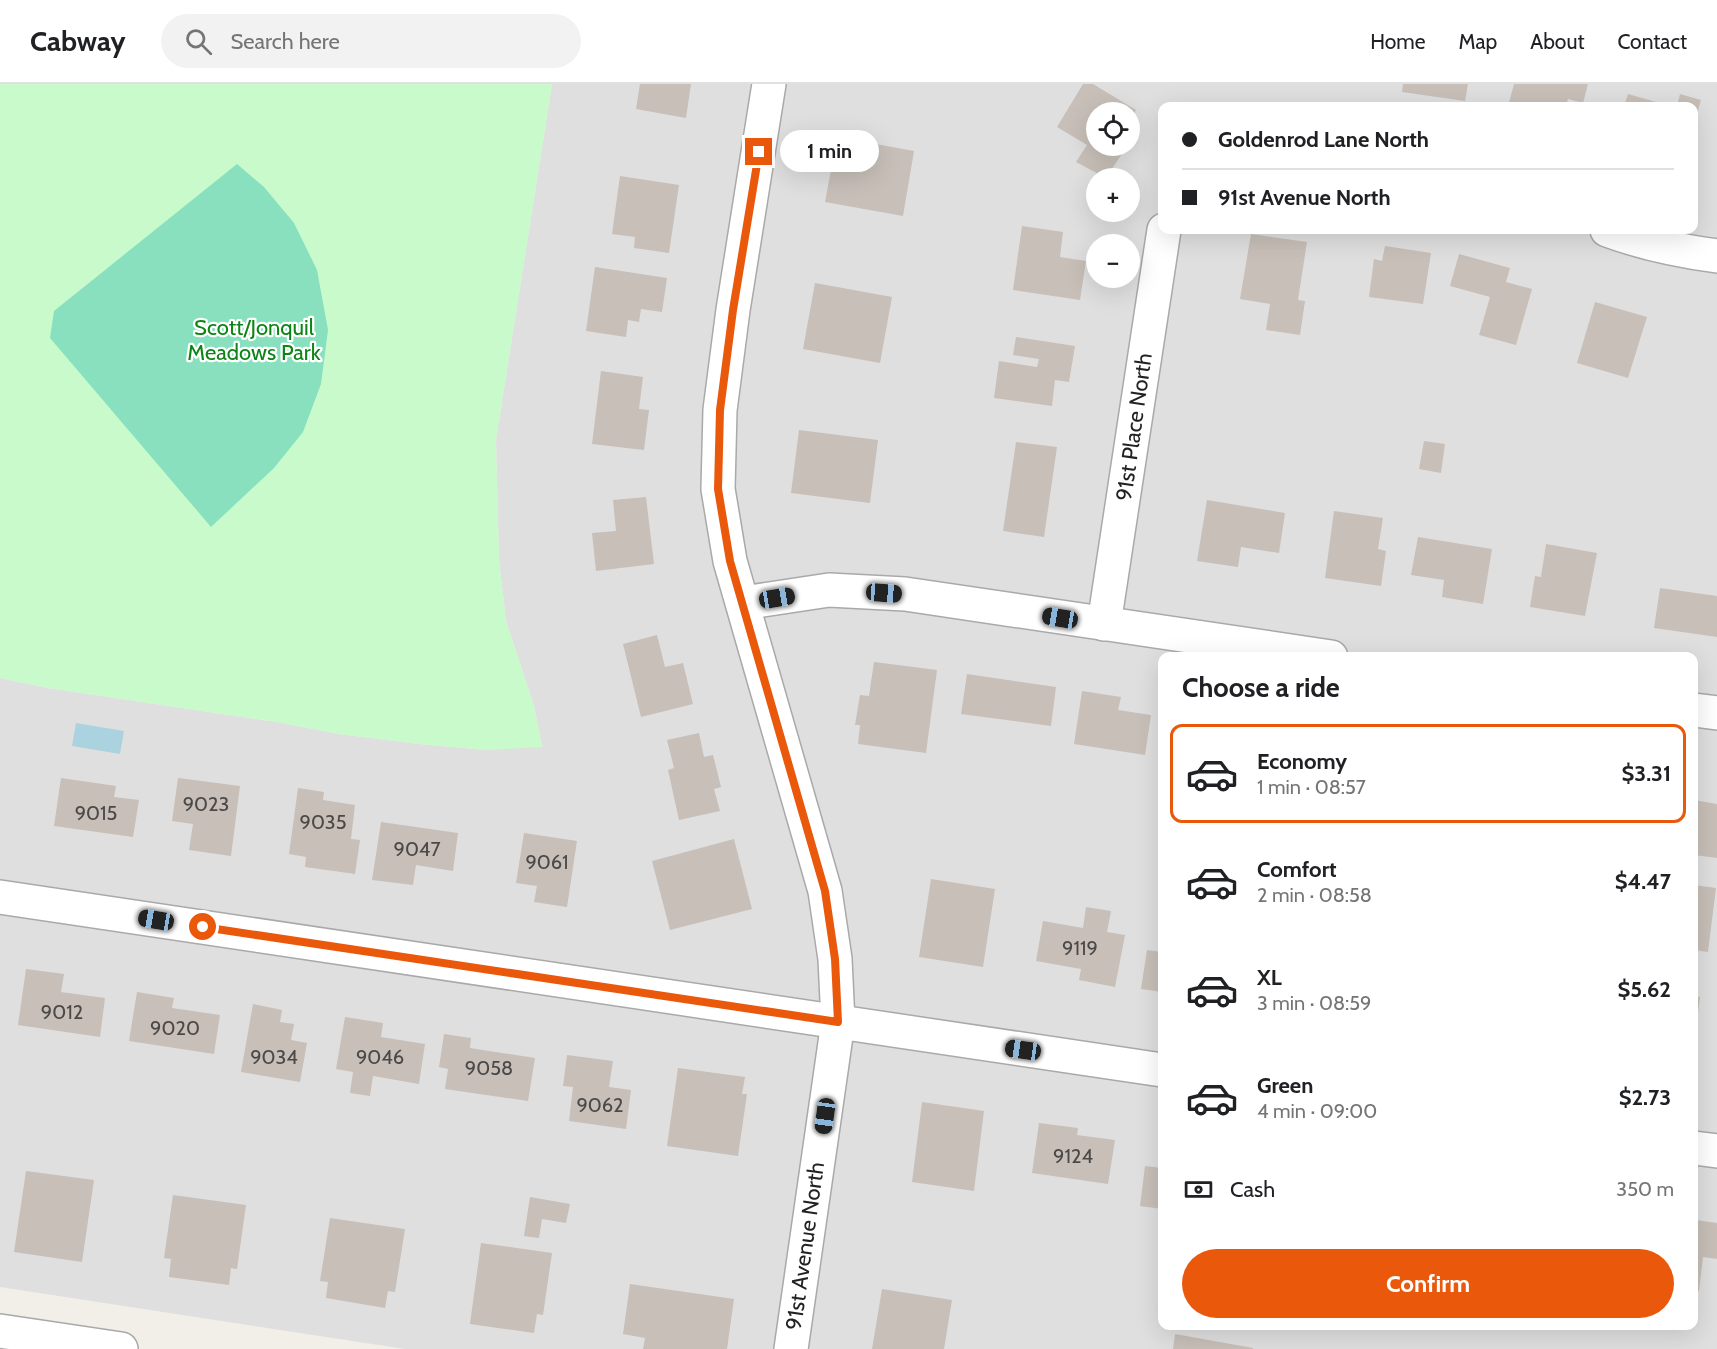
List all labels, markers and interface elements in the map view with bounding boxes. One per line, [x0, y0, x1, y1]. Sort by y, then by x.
search box [161, 14, 581, 68]
text: Cabway [30, 24, 125, 58]
icon: search [182, 25, 215, 58]
text: Search here [230, 28, 340, 55]
text: Home [1370, 29, 1426, 54]
text: Map [1459, 29, 1497, 54]
text: About [1530, 29, 1584, 54]
text: Contact [1617, 29, 1687, 54]
map controls [1086, 102, 1140, 288]
button: locate [1086, 102, 1140, 156]
text: Goldenrod Lane North [1218, 126, 1429, 153]
callout: 1 min [780, 131, 879, 173]
route end [745, 138, 772, 165]
text: 1 min [807, 139, 852, 163]
button: + [1086, 168, 1140, 222]
text: 91st Avenue North [1218, 184, 1391, 211]
button: − [1086, 234, 1140, 288]
park label: Scott/Jonquil Meadows Park [187, 314, 321, 366]
street label: 91st Place North [1110, 351, 1158, 503]
car [865, 583, 903, 603]
car [758, 586, 796, 610]
car [1041, 606, 1079, 630]
text: Choose a ride [1182, 671, 1340, 704]
icon: car [1185, 747, 1239, 801]
text: Economy [1257, 748, 1347, 775]
text: $3.31 [1622, 760, 1671, 787]
text: 1 min · 08:57 [1257, 775, 1366, 799]
house number: 9023 [183, 792, 229, 816]
house number: 9015 [75, 801, 117, 825]
house number: 9035 [300, 810, 346, 834]
house number: 9047 [394, 837, 440, 861]
house number: 9061 [525, 850, 569, 874]
icon: car [1185, 855, 1239, 909]
text: Comfort [1257, 856, 1336, 883]
text: $4.47 [1615, 868, 1671, 895]
text: 2 min · 08:58 [1257, 883, 1372, 907]
car [137, 908, 175, 932]
route start [189, 913, 216, 940]
house number: 9119 [1062, 936, 1098, 960]
icon: car [1185, 963, 1239, 1017]
text: XL [1257, 964, 1282, 991]
text: $5.62 [1618, 976, 1671, 1003]
text: 3 min · 08:59 [1257, 991, 1371, 1015]
house number: 9012 [41, 1000, 83, 1024]
house number: 9020 [150, 1016, 200, 1040]
car [1004, 1039, 1042, 1061]
house number: 9034 [250, 1045, 298, 1069]
house number: 9046 [356, 1045, 404, 1069]
house number: 9058 [465, 1056, 513, 1080]
icon: car [1185, 1071, 1239, 1125]
text: Green [1257, 1072, 1313, 1099]
text: $2.73 [1619, 1084, 1671, 1111]
house number: 9062 [576, 1093, 624, 1117]
car [814, 1097, 836, 1135]
text: 4 min · 09:00 [1257, 1099, 1377, 1123]
house number: 9124 [1053, 1144, 1093, 1168]
street label: 91st Avenue North [780, 1160, 830, 1332]
icon: cash [1182, 1173, 1215, 1206]
text: Cash [1230, 1176, 1275, 1203]
text: 350 m [1616, 1177, 1674, 1201]
button: Confirm [1182, 1249, 1674, 1318]

